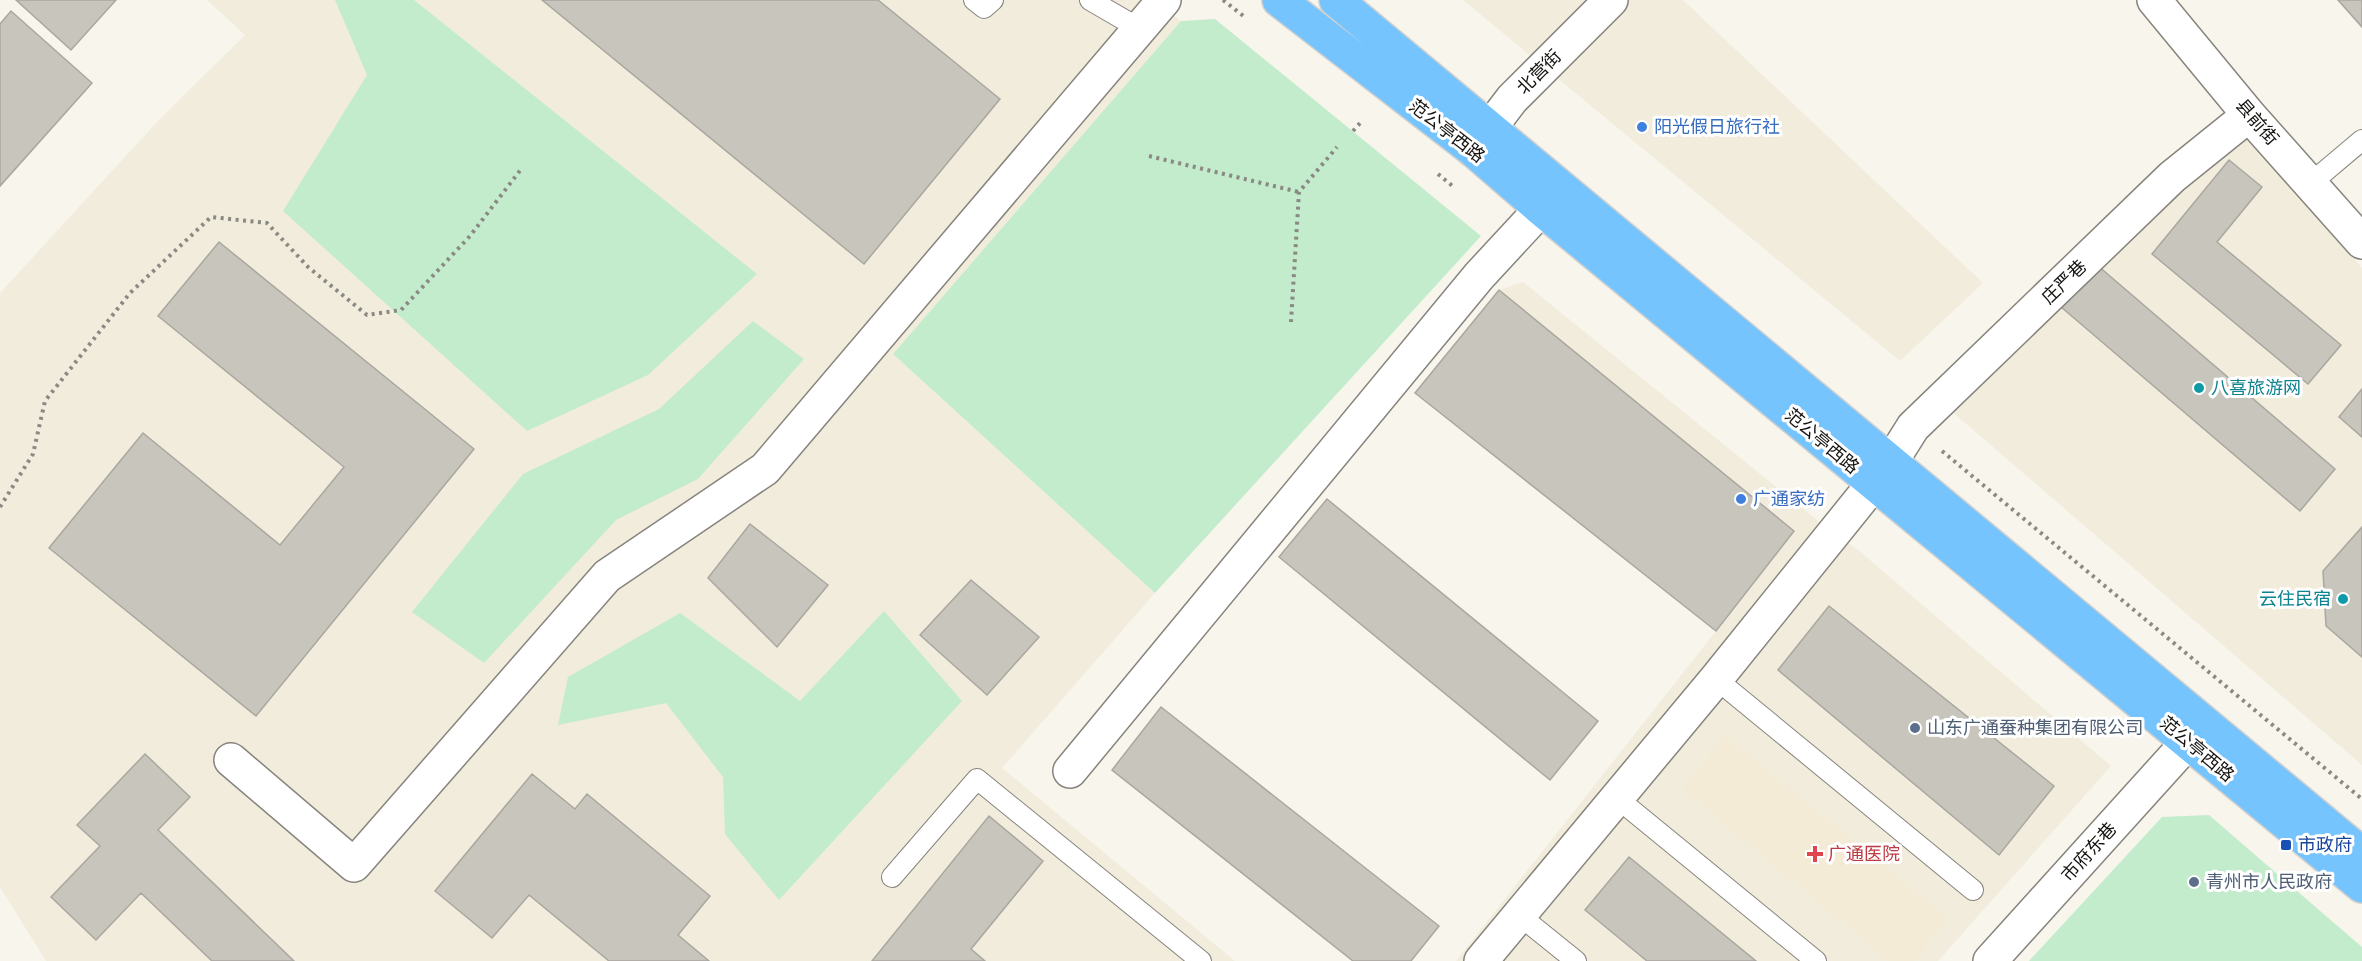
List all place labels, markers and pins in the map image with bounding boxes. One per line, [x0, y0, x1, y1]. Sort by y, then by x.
place label: 阳光假日旅行社 [1654, 115, 1780, 137]
marker: 阳光假日旅行社 [1635, 120, 1649, 134]
place label: 八喜旅游网 [2211, 376, 2301, 398]
marker: 八喜旅游网 [2192, 381, 2206, 395]
place label: 广通家纺 [1753, 487, 1825, 509]
marker: 广通家纺 [1734, 492, 1748, 506]
place label: 云住民宿 [2259, 587, 2331, 609]
marker: 云住民宿 [2336, 592, 2350, 606]
place label: 山东广通蚕种集团有限公司 [1927, 716, 2143, 738]
marker: 山东广通蚕种集团有限公司 [1908, 721, 1922, 735]
place label: 市政府 [2298, 833, 2352, 855]
marker: 市政府 [2279, 838, 2293, 852]
place label: 广通医院 [1828, 842, 1900, 864]
marker: 广通医院 [1806, 845, 1824, 863]
place label: 青州市人民政府 [2206, 870, 2332, 892]
marker: 青州市人民政府 [2187, 875, 2201, 889]

